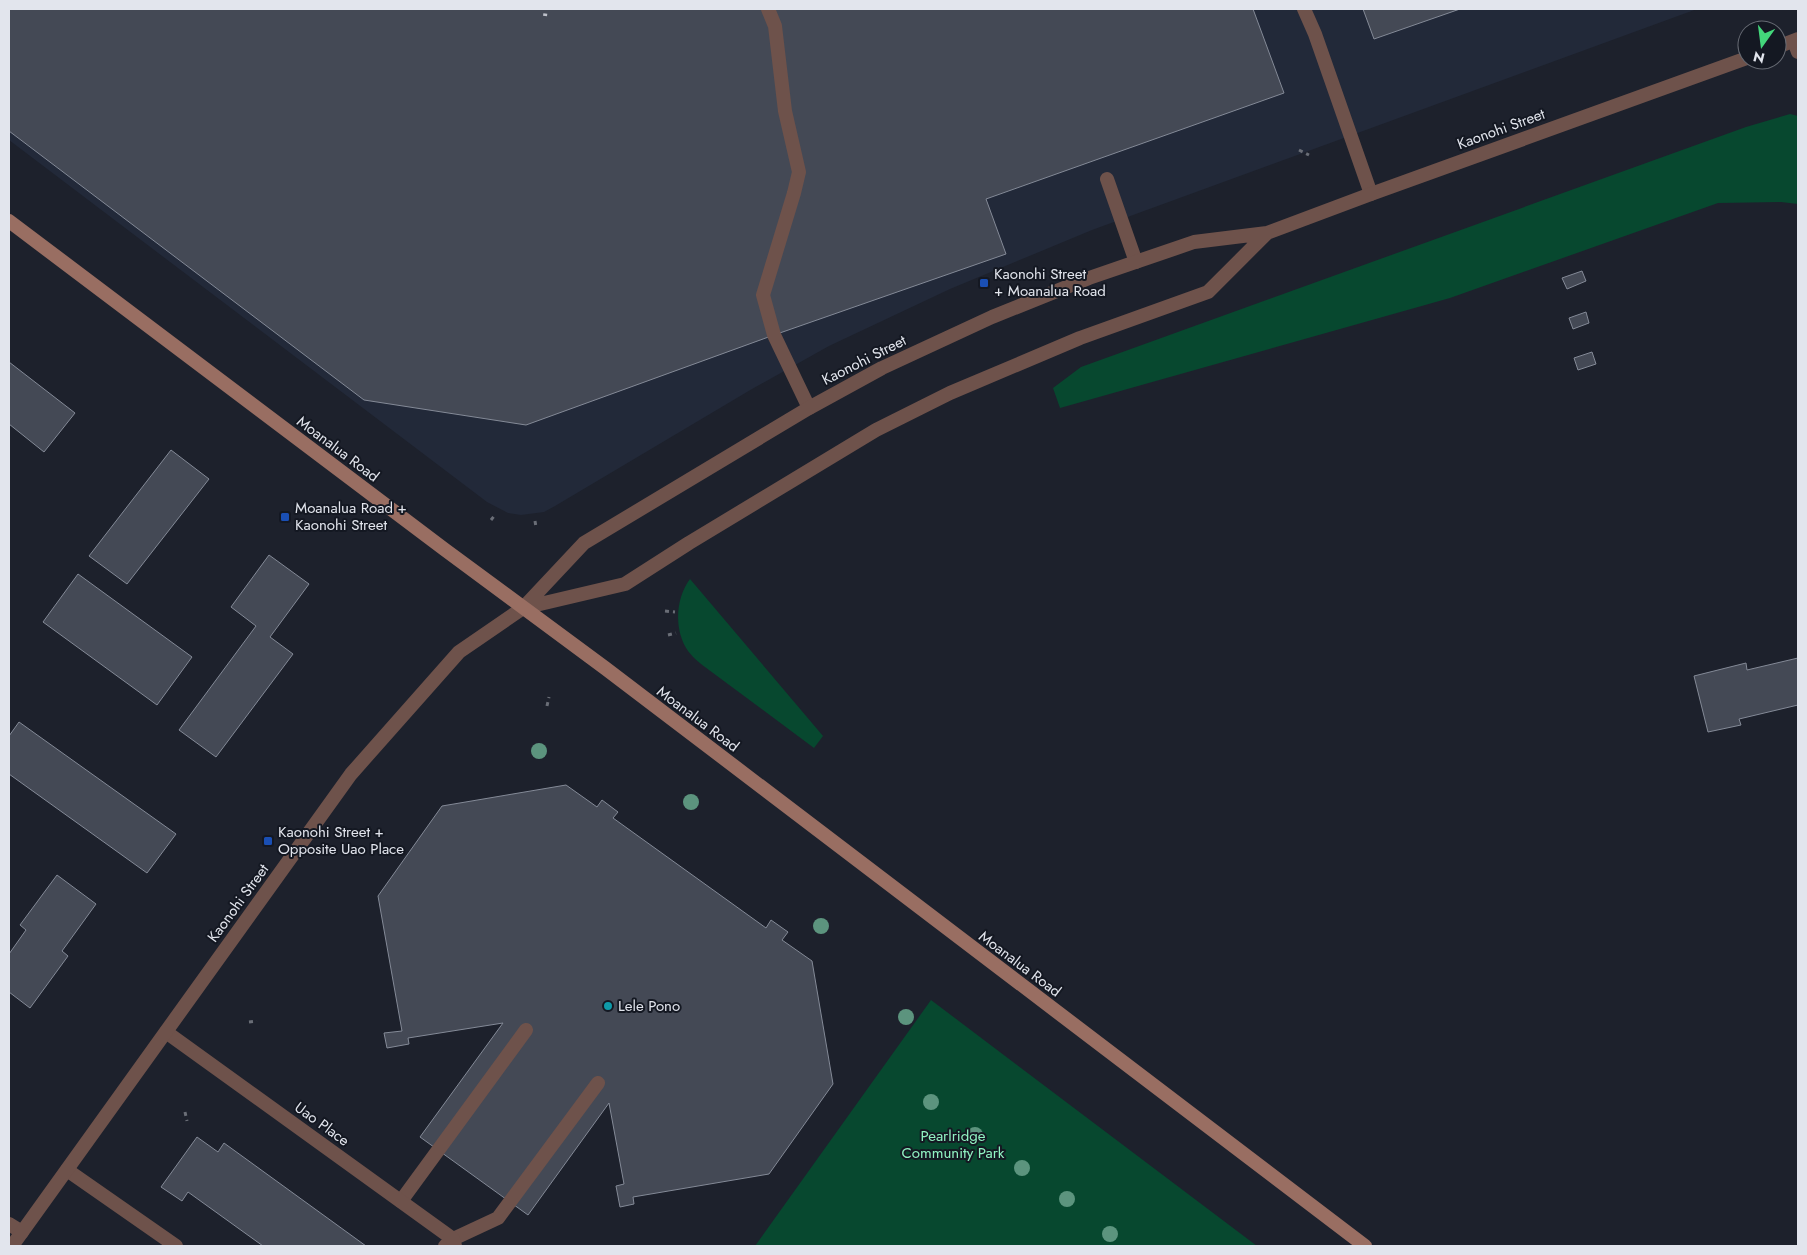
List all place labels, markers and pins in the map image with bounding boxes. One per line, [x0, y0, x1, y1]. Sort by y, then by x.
place label: Kaonohi Street + Moanalua Road [994, 263, 1106, 302]
marker: Kaonohi Street + Moanalua Road [978, 277, 990, 289]
place label: Moanalua Road + Kaonohi Street [295, 497, 407, 536]
marker: Moanalua Road + Kaonohi Street [279, 511, 291, 523]
place label: Kaonohi Street + Opposite Uao Place [278, 821, 404, 860]
marker: Kaonohi Street + Opposite Uao Place [262, 835, 274, 847]
place label: Lele Pono [618, 995, 680, 1017]
marker: Lele Pono [602, 1000, 614, 1012]

